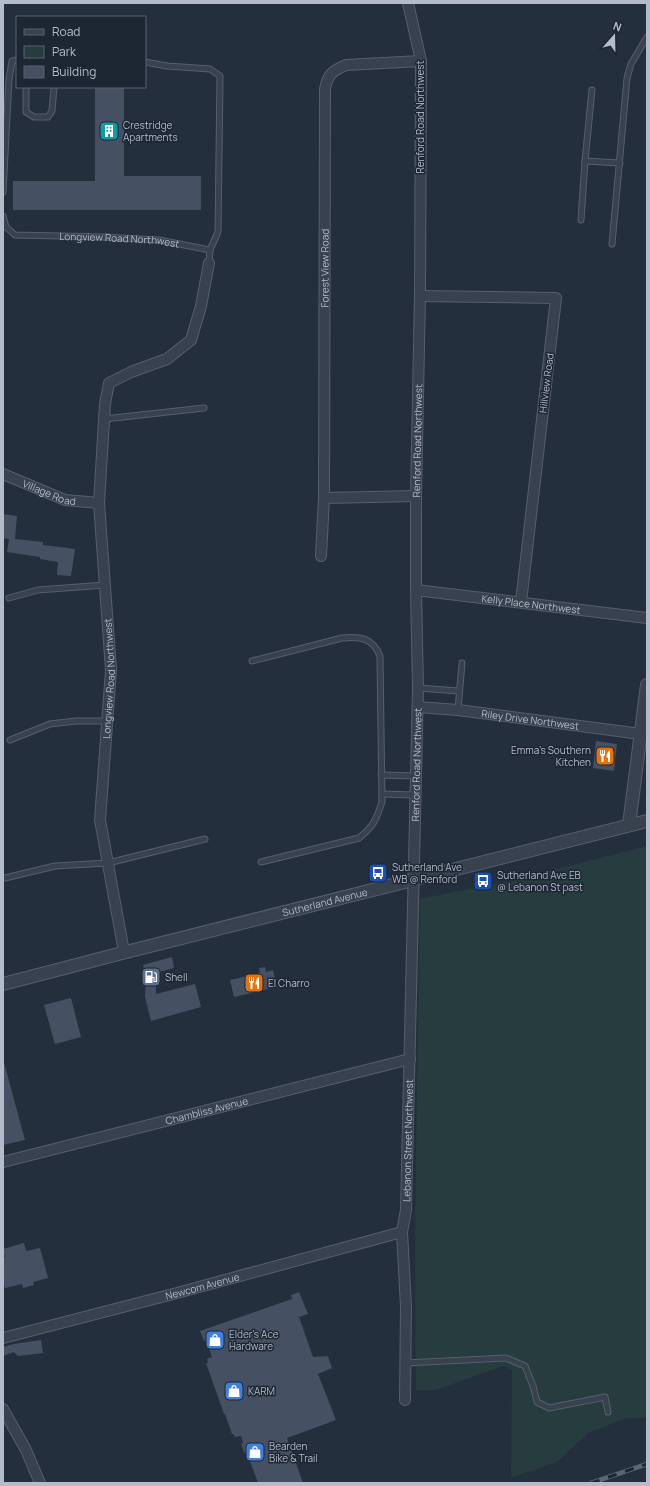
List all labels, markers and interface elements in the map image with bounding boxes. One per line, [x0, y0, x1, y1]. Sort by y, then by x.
legend [16, 16, 146, 88]
north arrow [594, 16, 634, 56]
text: N [611, 18, 624, 35]
text: Road [52, 23, 80, 40]
text: Park [52, 43, 77, 60]
street label: Renford Road Northwest [413, 60, 427, 174]
text: Building [52, 63, 96, 80]
place label: Crestridge Apartments [123, 118, 178, 144]
building icon: Crestridge Apartments [98, 120, 120, 142]
street label: Longview Road Northwest [59, 229, 181, 251]
street label: Forest View Road [317, 229, 332, 307]
street label: Hillview Road [535, 352, 557, 414]
street label: Renford Road Northwest [409, 384, 425, 497]
street label: Village Road [21, 476, 76, 508]
street label: Kelly Place Northwest [481, 591, 581, 617]
street label: Longview Road Northwest [99, 618, 118, 739]
street label: Riley Drive Northwest [481, 706, 580, 733]
street label: Renford Road Northwest [408, 708, 425, 821]
place label: Emma's Southern Kitchen [511, 743, 591, 769]
restaurant icon: Emma's Southern Kitchen [594, 745, 616, 767]
place label: Sutherland Ave WB @ Renford [392, 860, 462, 886]
bus stop icon: Sutherland Ave WB @ Renford [367, 862, 389, 884]
place label: Sutherland Ave EB @ Lebanon St past [497, 868, 583, 894]
bus stop icon: Sutherland Ave EB @ Lebanon St past [472, 870, 494, 892]
street label: Sutherland Avenue [281, 885, 369, 920]
fuel station icon: Shell [140, 966, 162, 988]
place label: Shell [165, 970, 188, 984]
restaurant icon: El Charro [243, 972, 265, 994]
place label: El Charro [268, 976, 310, 990]
street label: Lebanon Street Northwest [399, 1079, 416, 1202]
street label: Chambliss Avenue [164, 1093, 249, 1128]
street label: Newcom Avenue [164, 1269, 241, 1303]
place label: Elder's Ace Hardware [229, 1327, 279, 1353]
shop icon: Elder's Ace Hardware [204, 1329, 226, 1351]
shop icon: KARM [223, 1380, 245, 1402]
place label: KARM [248, 1384, 275, 1398]
place label: Bearden Bike & Trail [269, 1439, 318, 1465]
shop icon: Bearden Bike & Trail [244, 1441, 266, 1463]

